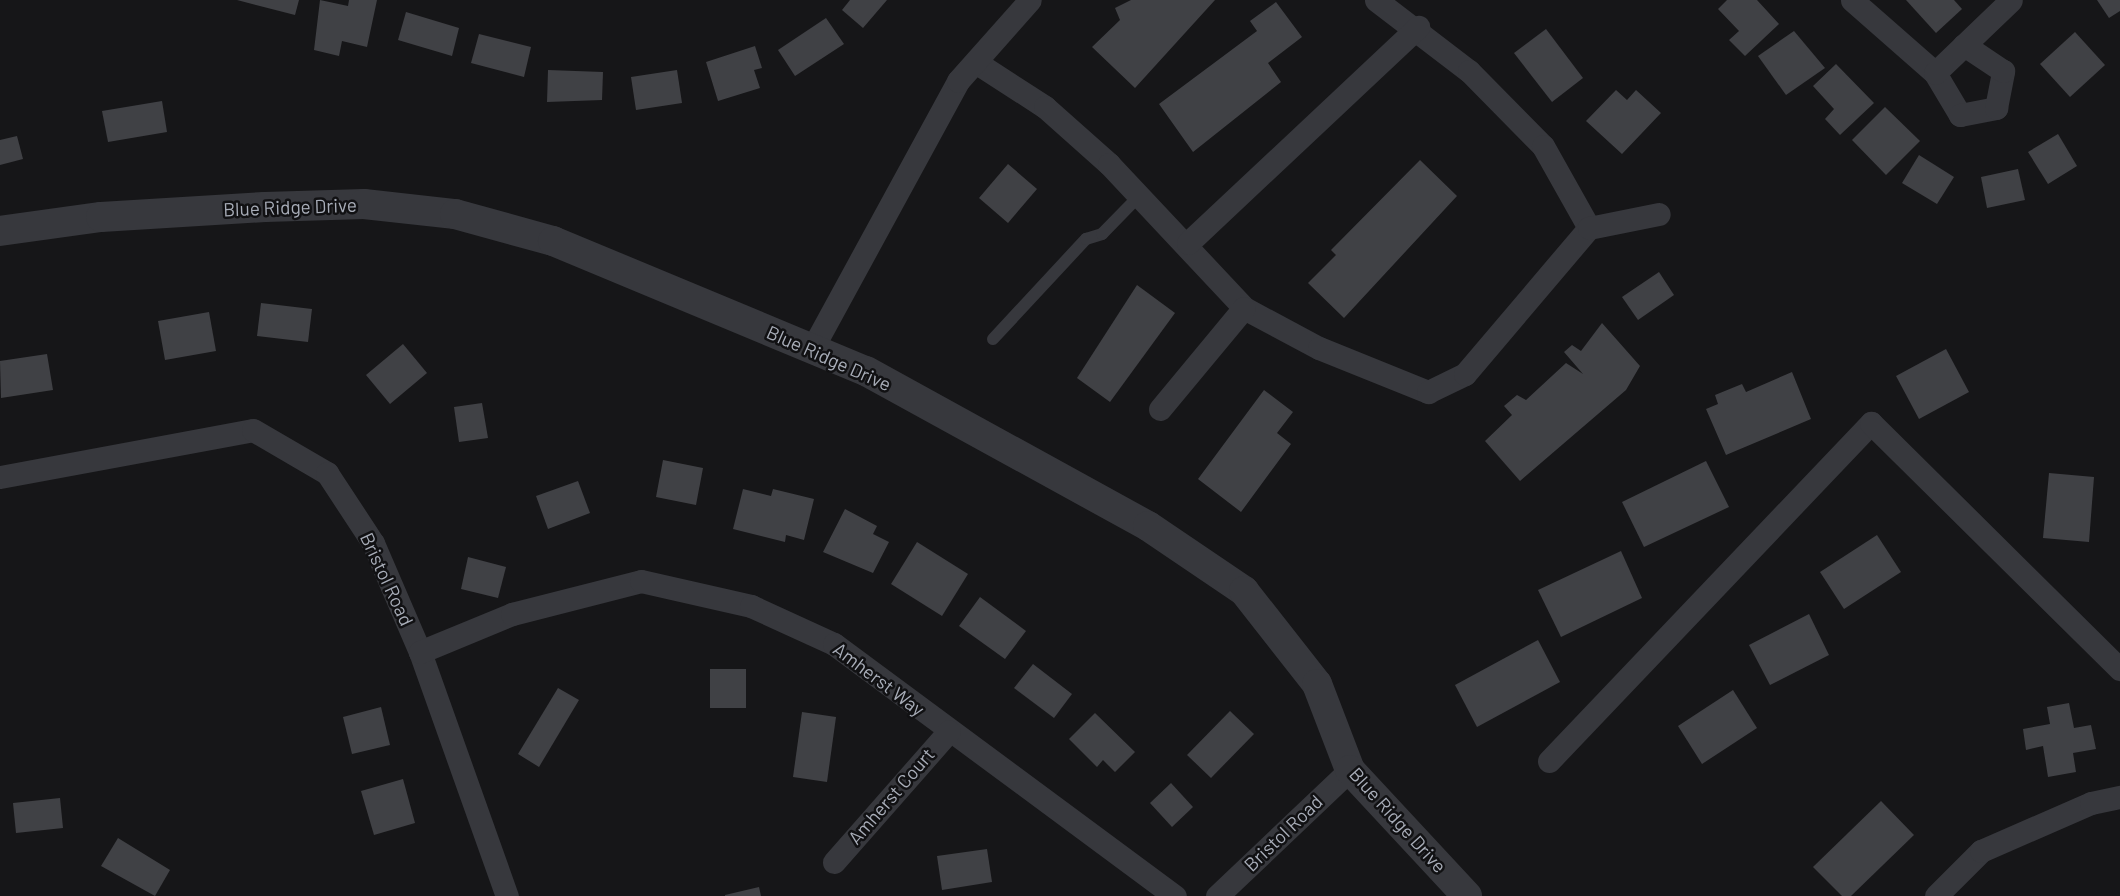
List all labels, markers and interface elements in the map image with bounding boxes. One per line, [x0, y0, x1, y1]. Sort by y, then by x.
street label: Blue Ridge Drive [223, 193, 357, 221]
street label: Blue Ridge Drive [763, 320, 895, 396]
street label: Bristol Road [356, 529, 418, 629]
street label: Amherst Way [829, 637, 929, 721]
street label: Amherst Court [843, 743, 939, 849]
street label: Blue Ridge Drive [1345, 763, 1451, 877]
street label: Bristol Road [1239, 790, 1327, 876]

